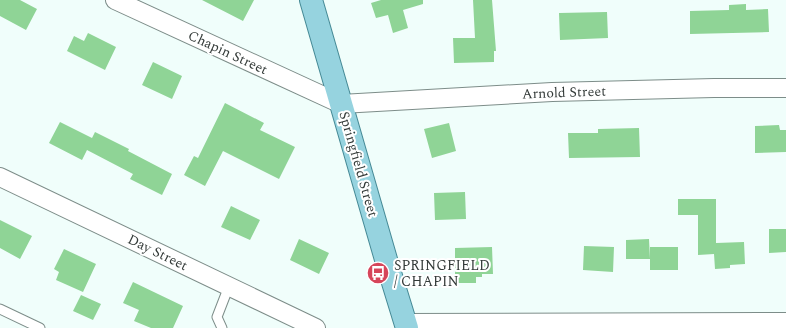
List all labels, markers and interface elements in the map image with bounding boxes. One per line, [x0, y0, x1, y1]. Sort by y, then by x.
street label: Chapin Street [184, 25, 271, 80]
street label: Arnold Street [522, 81, 606, 104]
street label: Springfield Street [333, 109, 384, 219]
street label: Day Street [124, 229, 191, 276]
place label: SPRINGFIELD / CHAPIN [394, 255, 490, 292]
bus stop icon: SPRINGFIELD / CHAPIN [365, 260, 391, 286]

